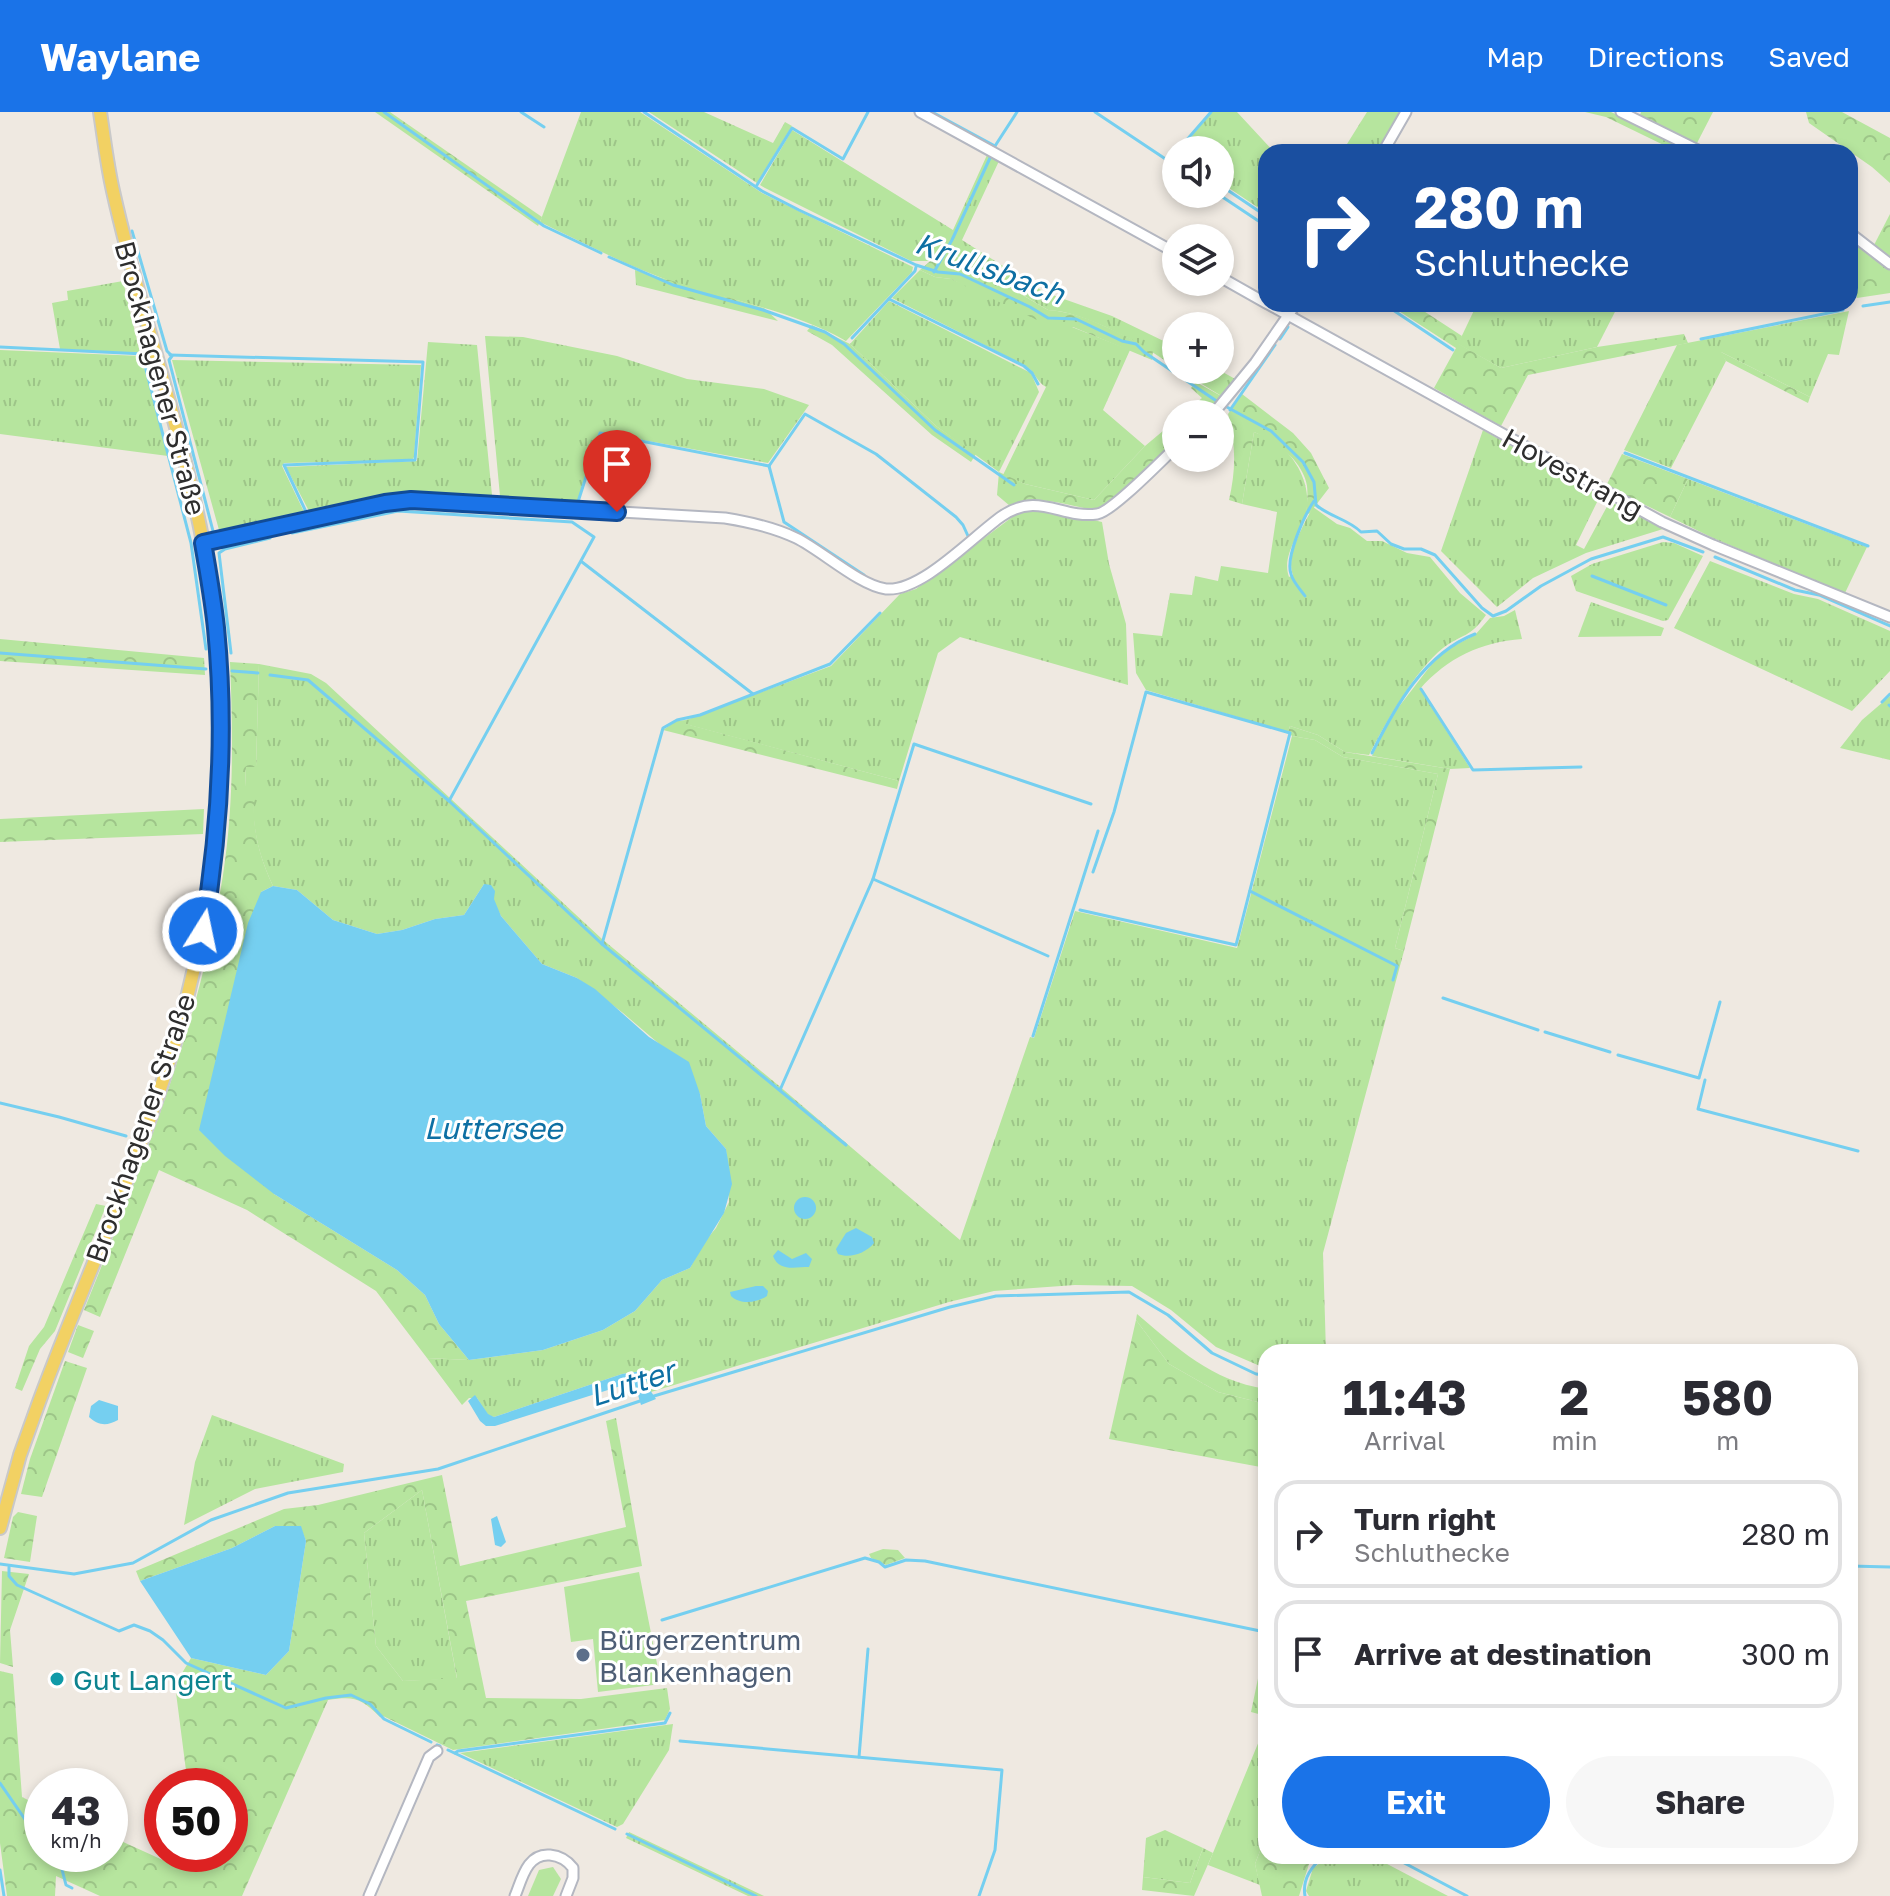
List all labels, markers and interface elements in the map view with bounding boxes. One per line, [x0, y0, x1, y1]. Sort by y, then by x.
text: Waylane [40, 34, 201, 79]
text: Map [1486, 40, 1543, 73]
text: Directions [1587, 40, 1724, 73]
text: Saved [1768, 40, 1850, 73]
map controls [1162, 136, 1234, 472]
button: sound [1162, 136, 1234, 208]
text: 280 m [1414, 173, 1583, 240]
icon: right [1282, 176, 1386, 280]
water label: Krullsbach [911, 224, 1071, 312]
button: layers [1162, 224, 1234, 296]
street label: Brockhagener Straße [108, 237, 214, 519]
text: Schluthecke [1414, 241, 1630, 284]
button: + [1162, 312, 1234, 384]
button: − [1162, 400, 1234, 472]
street label: Hovestrang [1497, 421, 1649, 525]
pin [583, 430, 651, 512]
icon: arrive [595, 442, 639, 486]
position arrow [161, 889, 245, 973]
street label: Brockhagener Straße [78, 989, 202, 1267]
water label: Luttersee [424, 1110, 565, 1146]
water label: Lutter [585, 1351, 683, 1414]
text: 11:43 [1343, 1368, 1467, 1426]
text: 2 [1560, 1368, 1589, 1426]
text: 580 [1682, 1368, 1773, 1426]
text: Arrival [1364, 1425, 1445, 1456]
text: min [1551, 1425, 1597, 1456]
text: m [1716, 1425, 1739, 1456]
text: Turn right [1354, 1501, 1496, 1537]
icon: right [1286, 1512, 1330, 1556]
text: 280 m [1742, 1516, 1830, 1552]
text: Schluthecke [1354, 1537, 1510, 1568]
place label: Bürgerzentrum Blankenhagen [599, 1623, 801, 1688]
icon: arrive [1286, 1632, 1330, 1676]
text: Arrive at destination [1354, 1636, 1651, 1672]
text: 300 m [1741, 1636, 1830, 1672]
marker: Bürgerzentrum Blankenhagen [574, 1646, 592, 1664]
place label: Gut Langert [73, 1663, 233, 1696]
marker: Gut Langert [48, 1670, 66, 1688]
button: Exit [1282, 1756, 1550, 1848]
button: Share [1566, 1756, 1834, 1848]
speed limit sign: 50 [144, 1768, 248, 1872]
text: 43 [51, 1786, 101, 1834]
text: km/h [51, 1828, 101, 1852]

